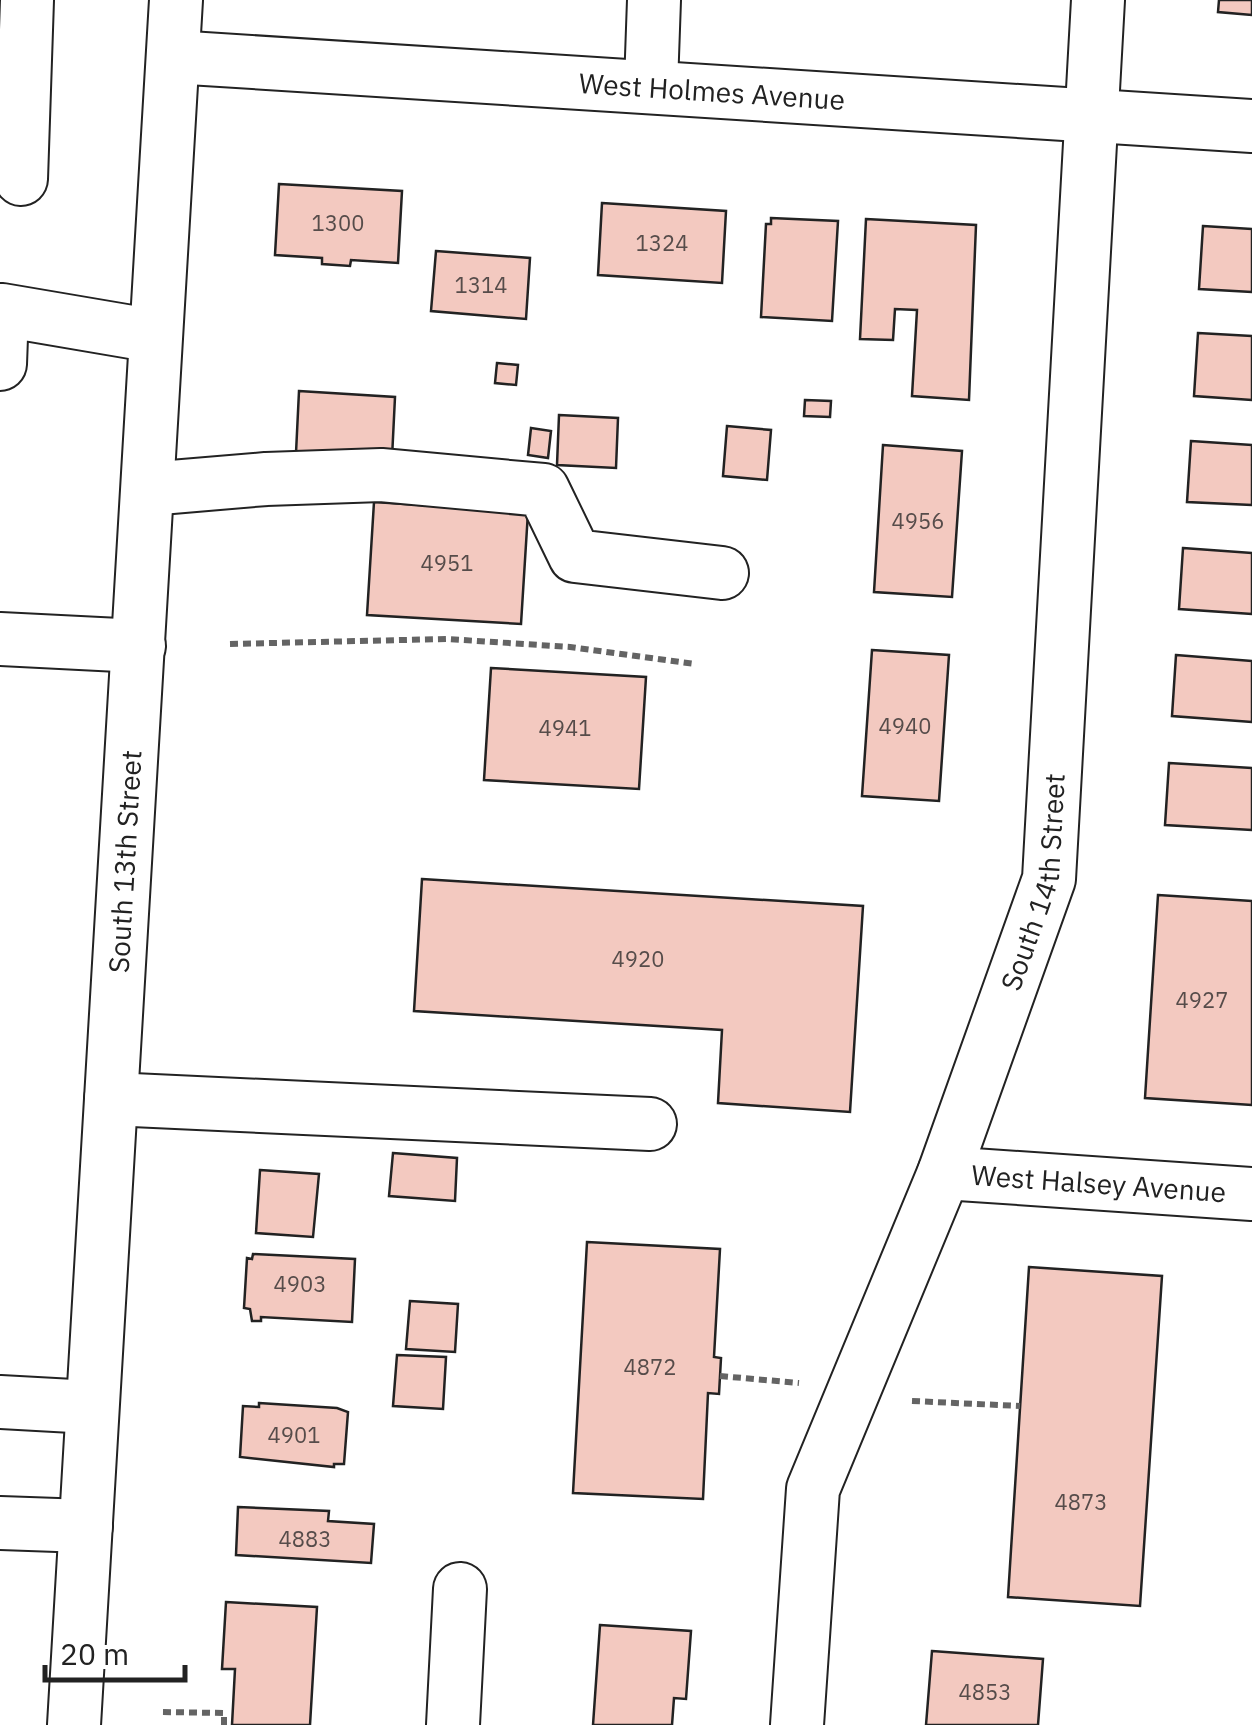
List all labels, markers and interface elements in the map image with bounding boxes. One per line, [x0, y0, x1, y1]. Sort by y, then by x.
street label: West Holmes Avenue [578, 64, 846, 118]
house number: 1300 [312, 208, 364, 237]
house number: 1324 [636, 228, 688, 257]
house number: 1314 [455, 270, 507, 299]
house number: 4956 [892, 506, 944, 535]
house number: 4951 [421, 548, 473, 577]
house number: 4940 [879, 711, 931, 740]
house number: 4941 [539, 713, 591, 742]
street label: South 13th Street [100, 749, 150, 974]
street label: South 14th Street [992, 772, 1073, 996]
house number: 4920 [612, 944, 664, 973]
house number: 4927 [1176, 985, 1228, 1014]
street label: West Halsey Avenue [970, 1156, 1227, 1210]
house number: 4903 [274, 1269, 326, 1298]
house number: 4872 [624, 1352, 676, 1381]
house number: 4901 [268, 1420, 320, 1449]
house number: 4873 [1055, 1487, 1107, 1516]
house number: 4883 [279, 1524, 331, 1553]
scale bar [45, 1620, 185, 1682]
text: 20 m [60, 1634, 129, 1673]
house number: 4853 [959, 1677, 1011, 1706]

